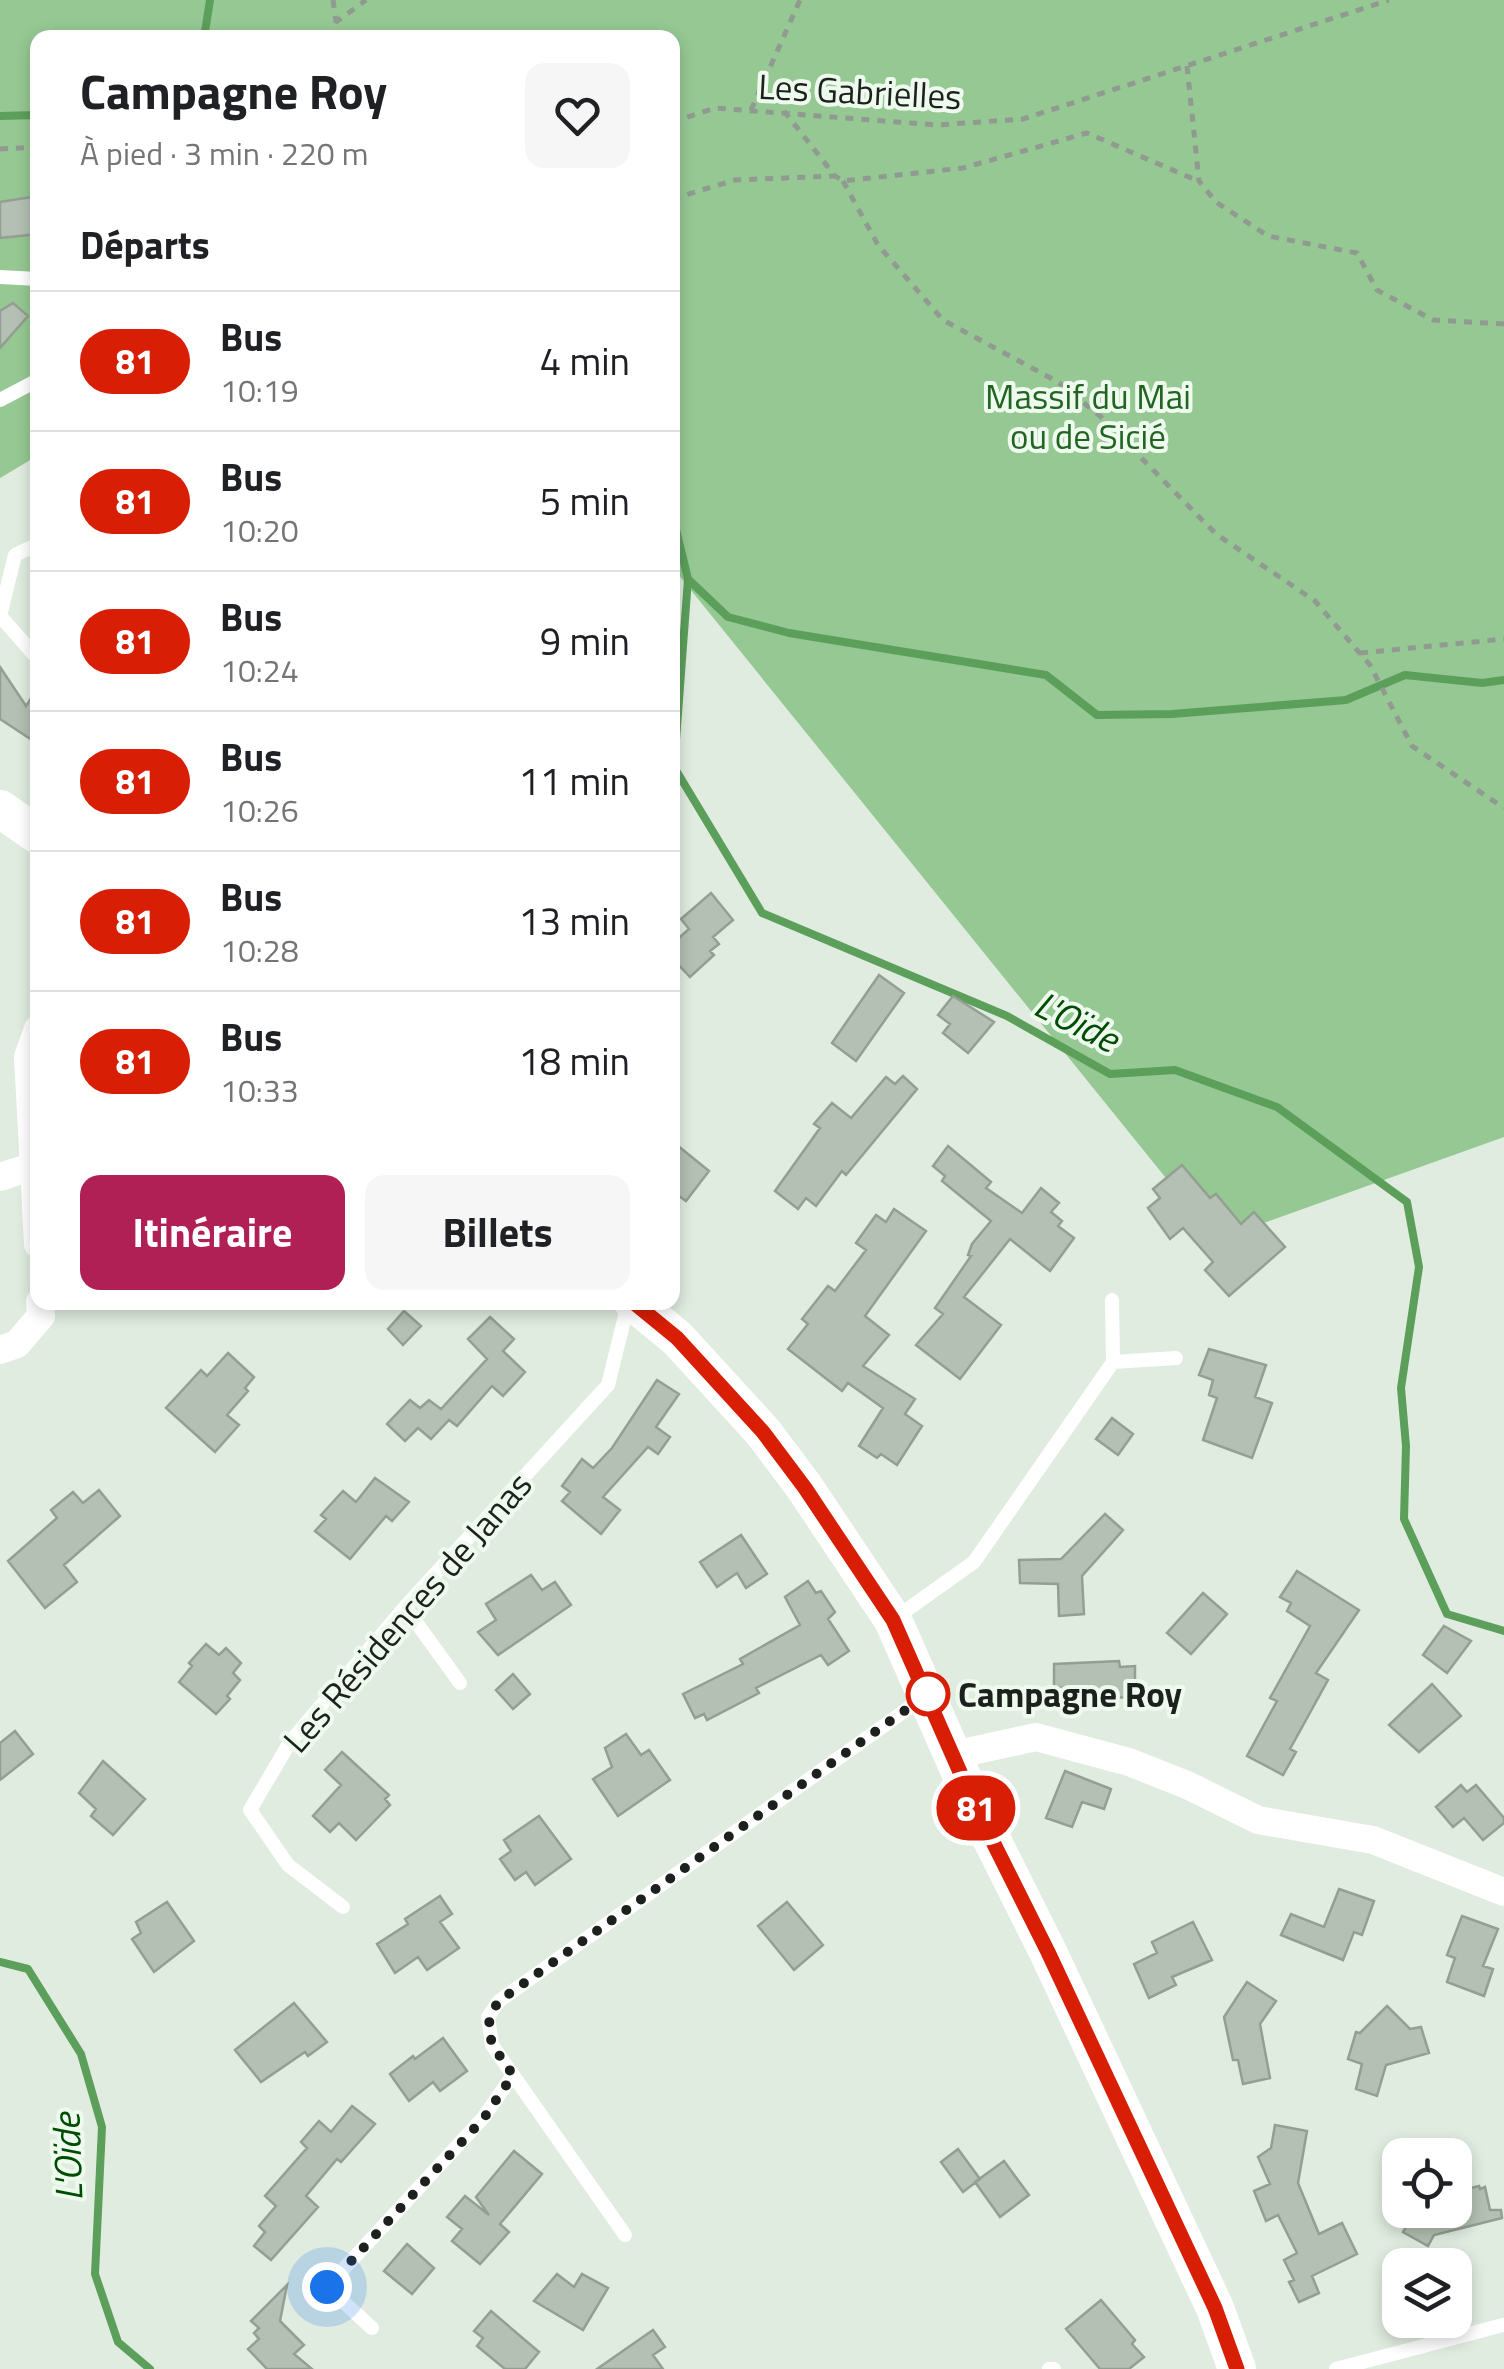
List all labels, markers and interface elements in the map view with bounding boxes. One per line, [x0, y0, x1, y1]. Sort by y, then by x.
text: Campagne Roy [80, 55, 387, 128]
street label: Les Gabrielles [757, 59, 963, 123]
button: heart [525, 63, 630, 168]
text: À pied · 3 min · 220 m [80, 129, 369, 177]
text: Départs [80, 216, 210, 274]
text: Bus [220, 308, 282, 366]
text: 4 min [540, 332, 630, 390]
text: 81 [115, 334, 155, 388]
text: 10:19 [220, 366, 299, 414]
park label: Massif du Mai ou de Sicié [985, 369, 1191, 463]
text: Bus [220, 448, 282, 506]
text: 5 min [540, 472, 630, 530]
text: 81 [115, 474, 155, 528]
text: 10:20 [220, 506, 299, 554]
text: Bus [220, 588, 282, 646]
text: 9 min [540, 612, 630, 670]
text: 81 [115, 614, 155, 668]
text: 10:24 [220, 646, 299, 694]
text: Bus [220, 728, 282, 786]
text: 11 min [519, 752, 630, 810]
text: 81 [115, 754, 155, 808]
text: 10:26 [220, 786, 299, 834]
text: Bus [220, 868, 282, 926]
text: 13 min [519, 892, 630, 950]
text: 81 [115, 894, 155, 948]
text: 10:28 [220, 926, 299, 974]
water label: L'Oïde [1025, 975, 1131, 1068]
text: Bus [220, 1008, 282, 1066]
text: 18 min [519, 1032, 630, 1090]
text: 81 [115, 1034, 155, 1088]
text: 10:33 [220, 1066, 299, 1114]
button: Itinéraire [80, 1175, 345, 1290]
button: Billets [365, 1175, 630, 1290]
street label: Les Résidences de Janas [270, 1460, 544, 1764]
place label: Campagne Roy [958, 1667, 1182, 1721]
marker: Campagne Roy [907, 1673, 949, 1715]
line badge: 81 [931, 1776, 1021, 1840]
text: 81 [956, 1781, 996, 1835]
water label: L'Oïde [36, 2110, 98, 2202]
map controls [1382, 2138, 1472, 2338]
button: locate [1382, 2138, 1472, 2228]
button: layers [1382, 2248, 1472, 2338]
your location [302, 2262, 352, 2312]

